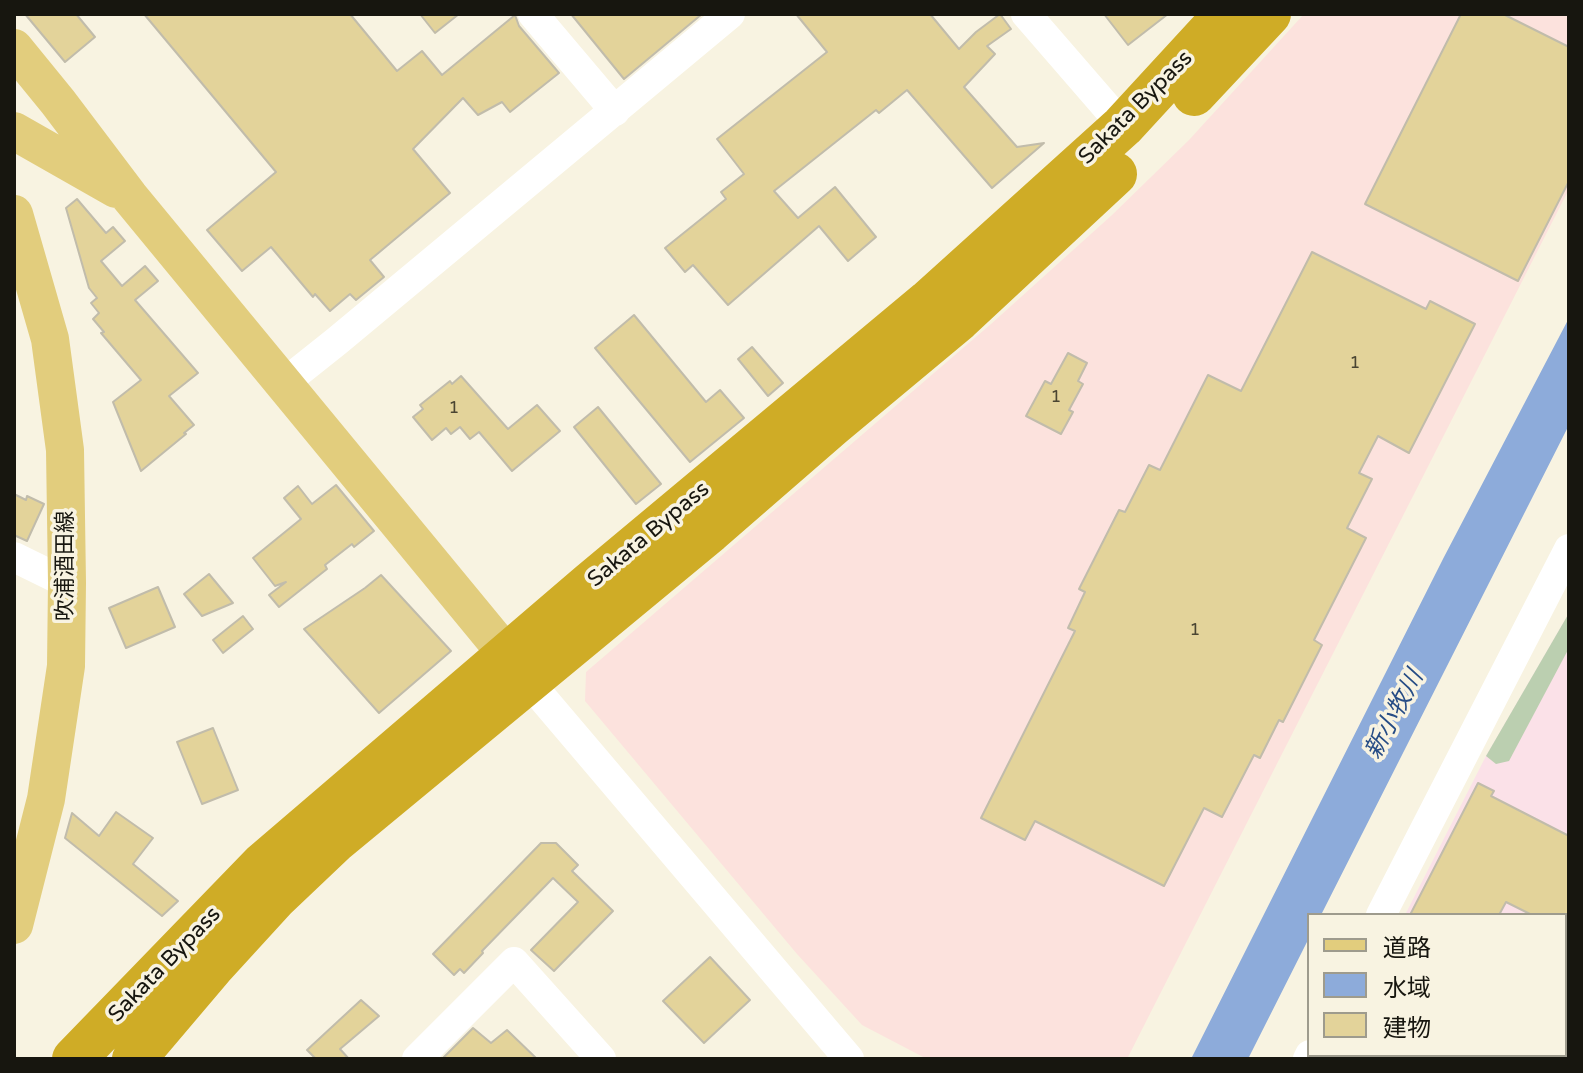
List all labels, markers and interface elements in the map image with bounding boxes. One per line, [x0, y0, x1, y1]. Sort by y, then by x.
street label: Sakata Bypass [1073, 45, 1199, 171]
house number: 1 [1349, 352, 1361, 374]
house number: 1 [1050, 386, 1062, 408]
house number: 1 [448, 397, 460, 419]
street label: Sakata Bypass [583, 477, 715, 593]
street label: 吹浦酒田線 [53, 511, 79, 621]
house number: 1 [1189, 619, 1201, 641]
water label: 新小牧川 [1360, 666, 1430, 764]
street label: Sakata Bypass [103, 902, 227, 1028]
legend [1307, 913, 1567, 1057]
text: 道路 [1383, 934, 1431, 963]
text: 水域 [1383, 974, 1431, 1003]
text: 建物 [1383, 1014, 1431, 1043]

